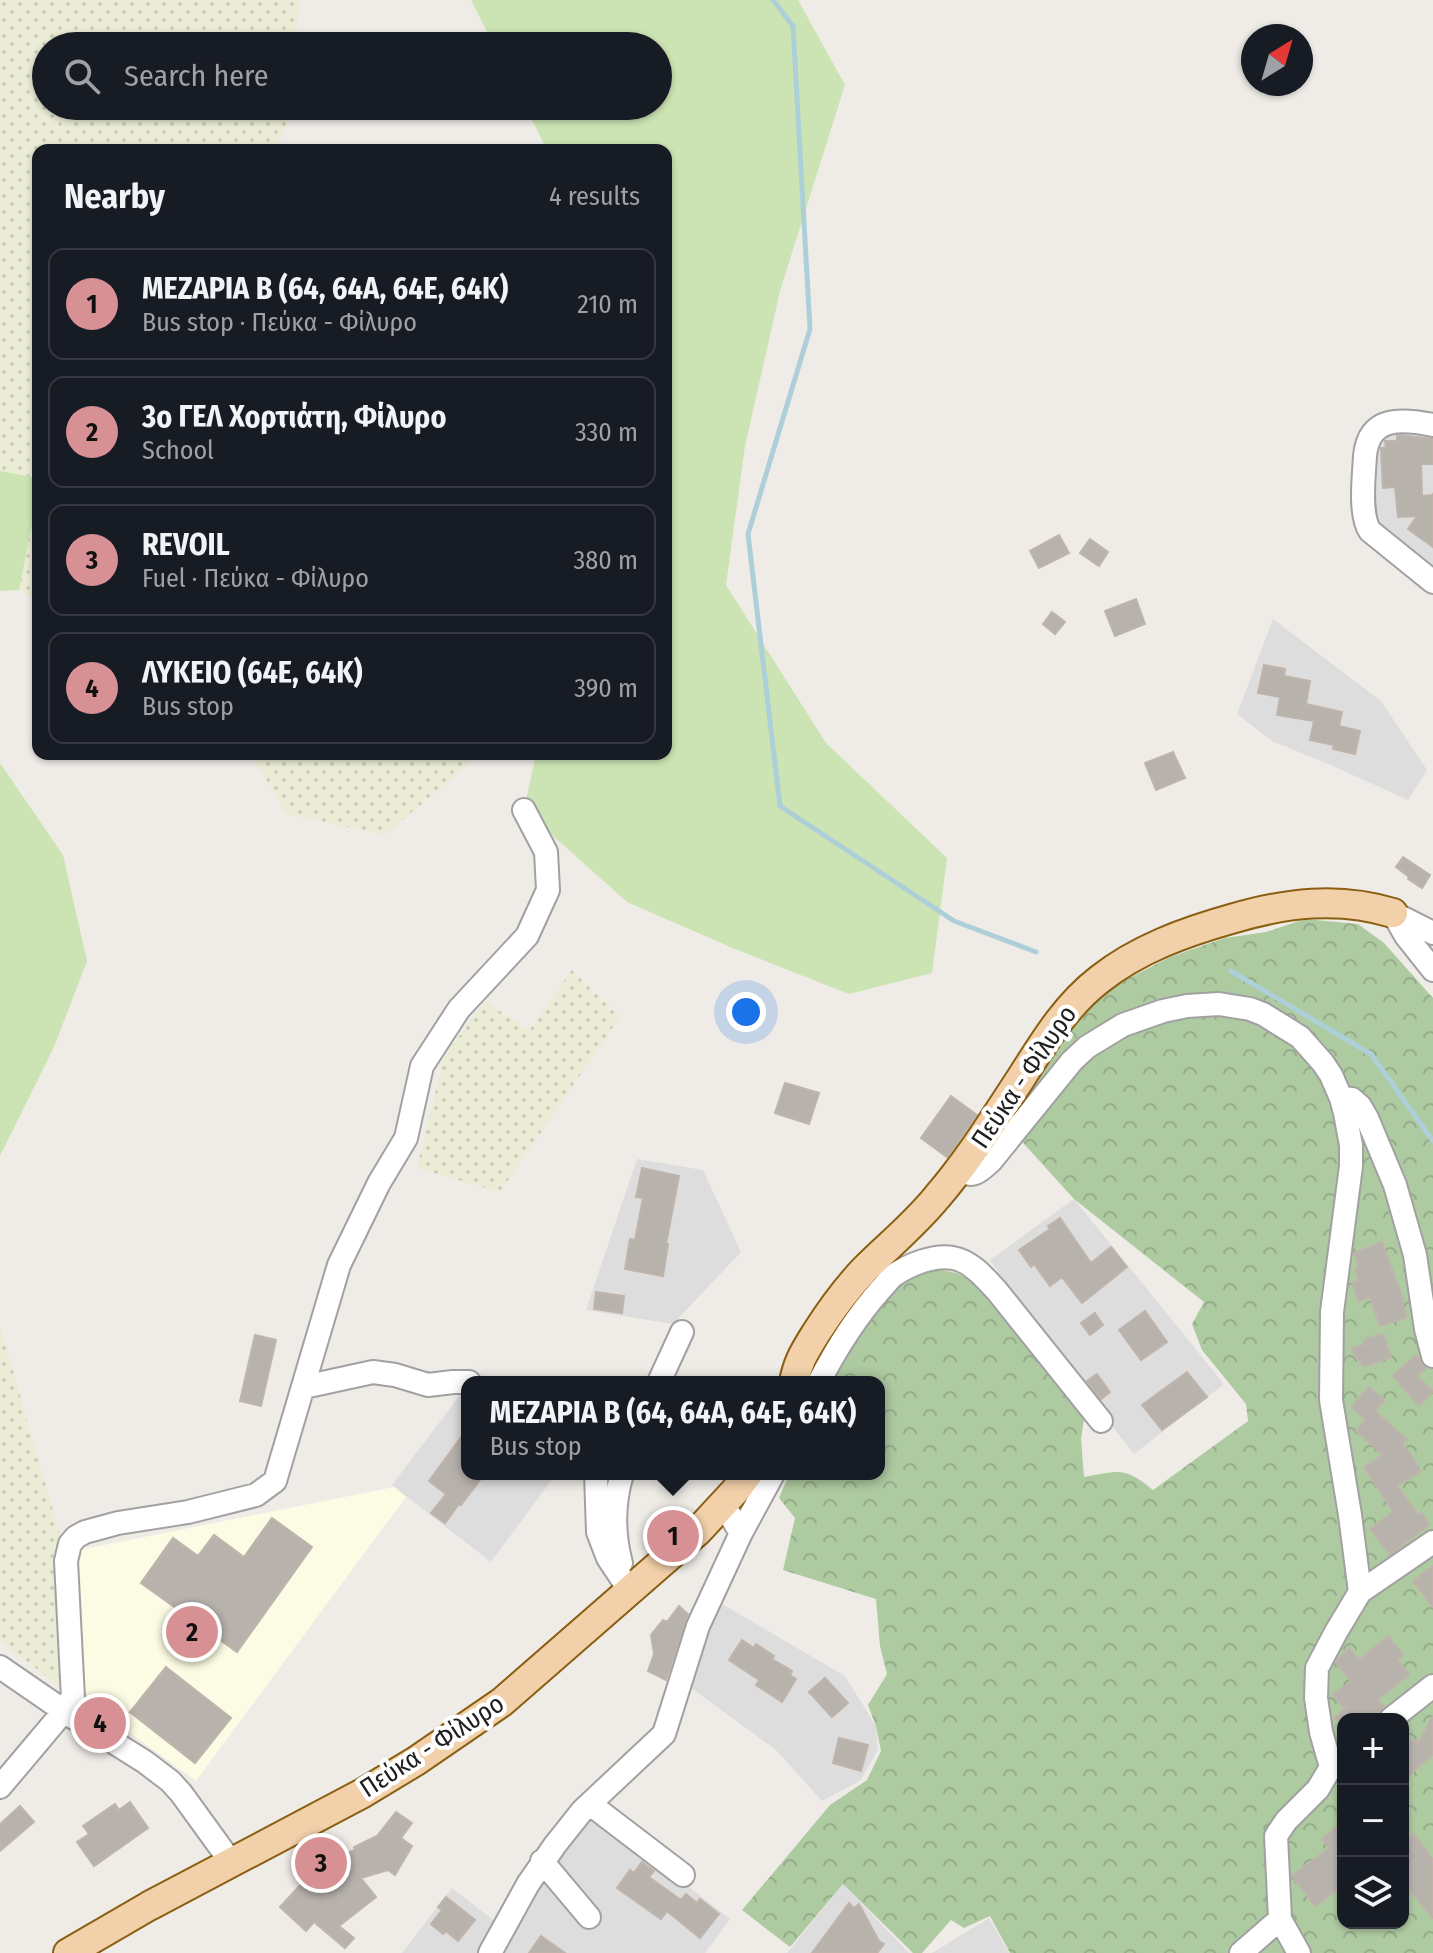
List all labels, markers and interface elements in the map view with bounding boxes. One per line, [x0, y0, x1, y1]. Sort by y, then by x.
north arrow [1241, 24, 1313, 96]
search box [32, 32, 672, 120]
icon: search [60, 54, 104, 98]
text: Search here [124, 58, 269, 94]
text: Nearby [64, 176, 165, 217]
text: 4 results [549, 181, 640, 212]
text: ΜΕΖΑΡΙΑ B (64, 64Α, 64Ε, 64Κ) [142, 271, 508, 307]
text: 1 [87, 289, 98, 320]
text: 210 m [577, 289, 638, 320]
text: Bus stop · Πεύκα - Φίλυρο [142, 307, 417, 338]
text: 3ο ΓΕΛ Χορτιάτη, Φίλυρο [142, 399, 446, 435]
text: 2 [86, 417, 98, 448]
text: 330 m [575, 417, 638, 448]
text: School [142, 435, 214, 466]
text: REVOIL [142, 527, 230, 563]
text: 3 [86, 545, 98, 576]
text: 380 m [574, 545, 638, 576]
text: Fuel · Πεύκα - Φίλυρο [142, 563, 369, 594]
text: ΛΥΚΕΙΟ (64Ε, 64Κ) [142, 655, 363, 691]
text: 4 [85, 673, 99, 704]
text: 390 m [574, 673, 638, 704]
text: Bus stop [142, 691, 234, 722]
your location [726, 992, 766, 1032]
street label: Πεύκα - Φίλυρο [965, 1000, 1083, 1154]
popup [461, 1376, 885, 1480]
text: ΜΕΖΑΡΙΑ B (64, 64Α, 64Ε, 64Κ) [490, 1395, 856, 1431]
text: Bus stop [490, 1431, 582, 1462]
pin: 1 [647, 1506, 699, 1566]
pin: 2 [166, 1602, 218, 1662]
street label: Πεύκα - Φίλυρο [354, 1688, 510, 1804]
pin: 4 [74, 1693, 126, 1753]
map controls [1337, 1713, 1409, 1929]
button: + [1337, 1713, 1409, 1785]
button: − [1337, 1785, 1409, 1857]
pin: 3 [295, 1833, 347, 1893]
button: layers [1337, 1857, 1409, 1929]

